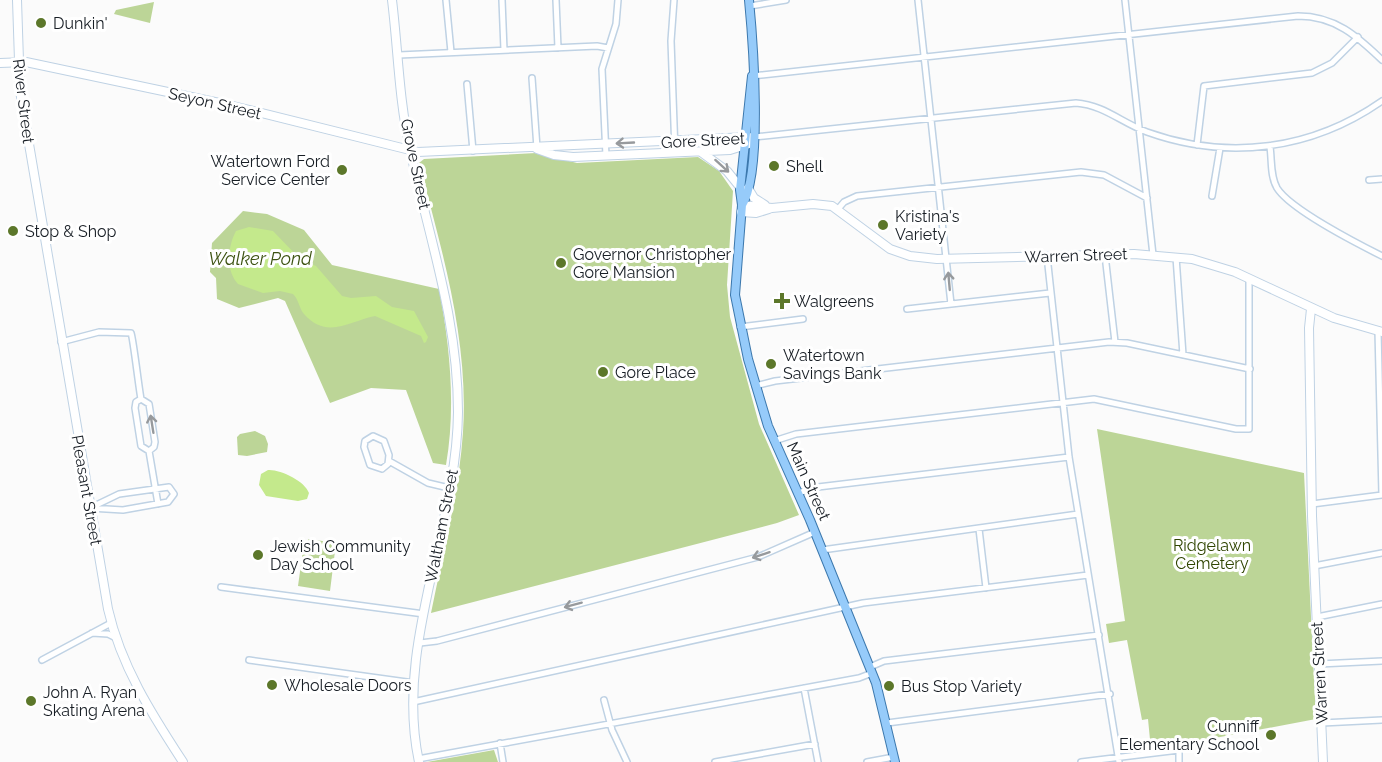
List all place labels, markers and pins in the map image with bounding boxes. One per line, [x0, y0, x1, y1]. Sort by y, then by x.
place label: Dunkin' [53, 14, 108, 33]
marker: Dunkin' [34, 16, 48, 30]
place label: Watertown Ford Service Center [211, 152, 330, 189]
place label: Shell [786, 157, 824, 176]
marker: Shell [767, 159, 781, 173]
marker: Watertown Ford Service Center [335, 163, 349, 177]
place label: Kristina's Variety [895, 207, 960, 244]
marker: Kristina's Variety [876, 218, 890, 232]
place label: Stop & Shop [25, 222, 117, 241]
marker: Stop & Shop [6, 224, 20, 238]
place label: Governor Christopher Gore Mansion [573, 245, 732, 282]
marker: Governor Christopher Gore Mansion [554, 256, 568, 270]
place label: Walgreens [794, 292, 874, 311]
marker: Walgreens [775, 294, 789, 308]
place label: Watertown Savings Bank [783, 346, 882, 383]
marker: Watertown Savings Bank [764, 357, 778, 371]
place label: Gore Place [615, 363, 696, 382]
marker: Gore Place [596, 365, 610, 379]
place label: Jewish Community Day School [270, 537, 411, 574]
marker: Jewish Community Day School [251, 548, 265, 562]
place label: Wholesale Doors [284, 676, 412, 695]
place label: Bus Stop Variety [901, 677, 1022, 696]
marker: Wholesale Doors [265, 678, 279, 692]
marker: Bus Stop Variety [882, 679, 896, 693]
place label: John A. Ryan Skating Arena [43, 683, 145, 720]
marker: John A. Ryan Skating Arena [24, 694, 38, 708]
place label: Cunniff Elementary School [1119, 717, 1260, 754]
marker: Cunniff Elementary School [1264, 728, 1278, 742]

